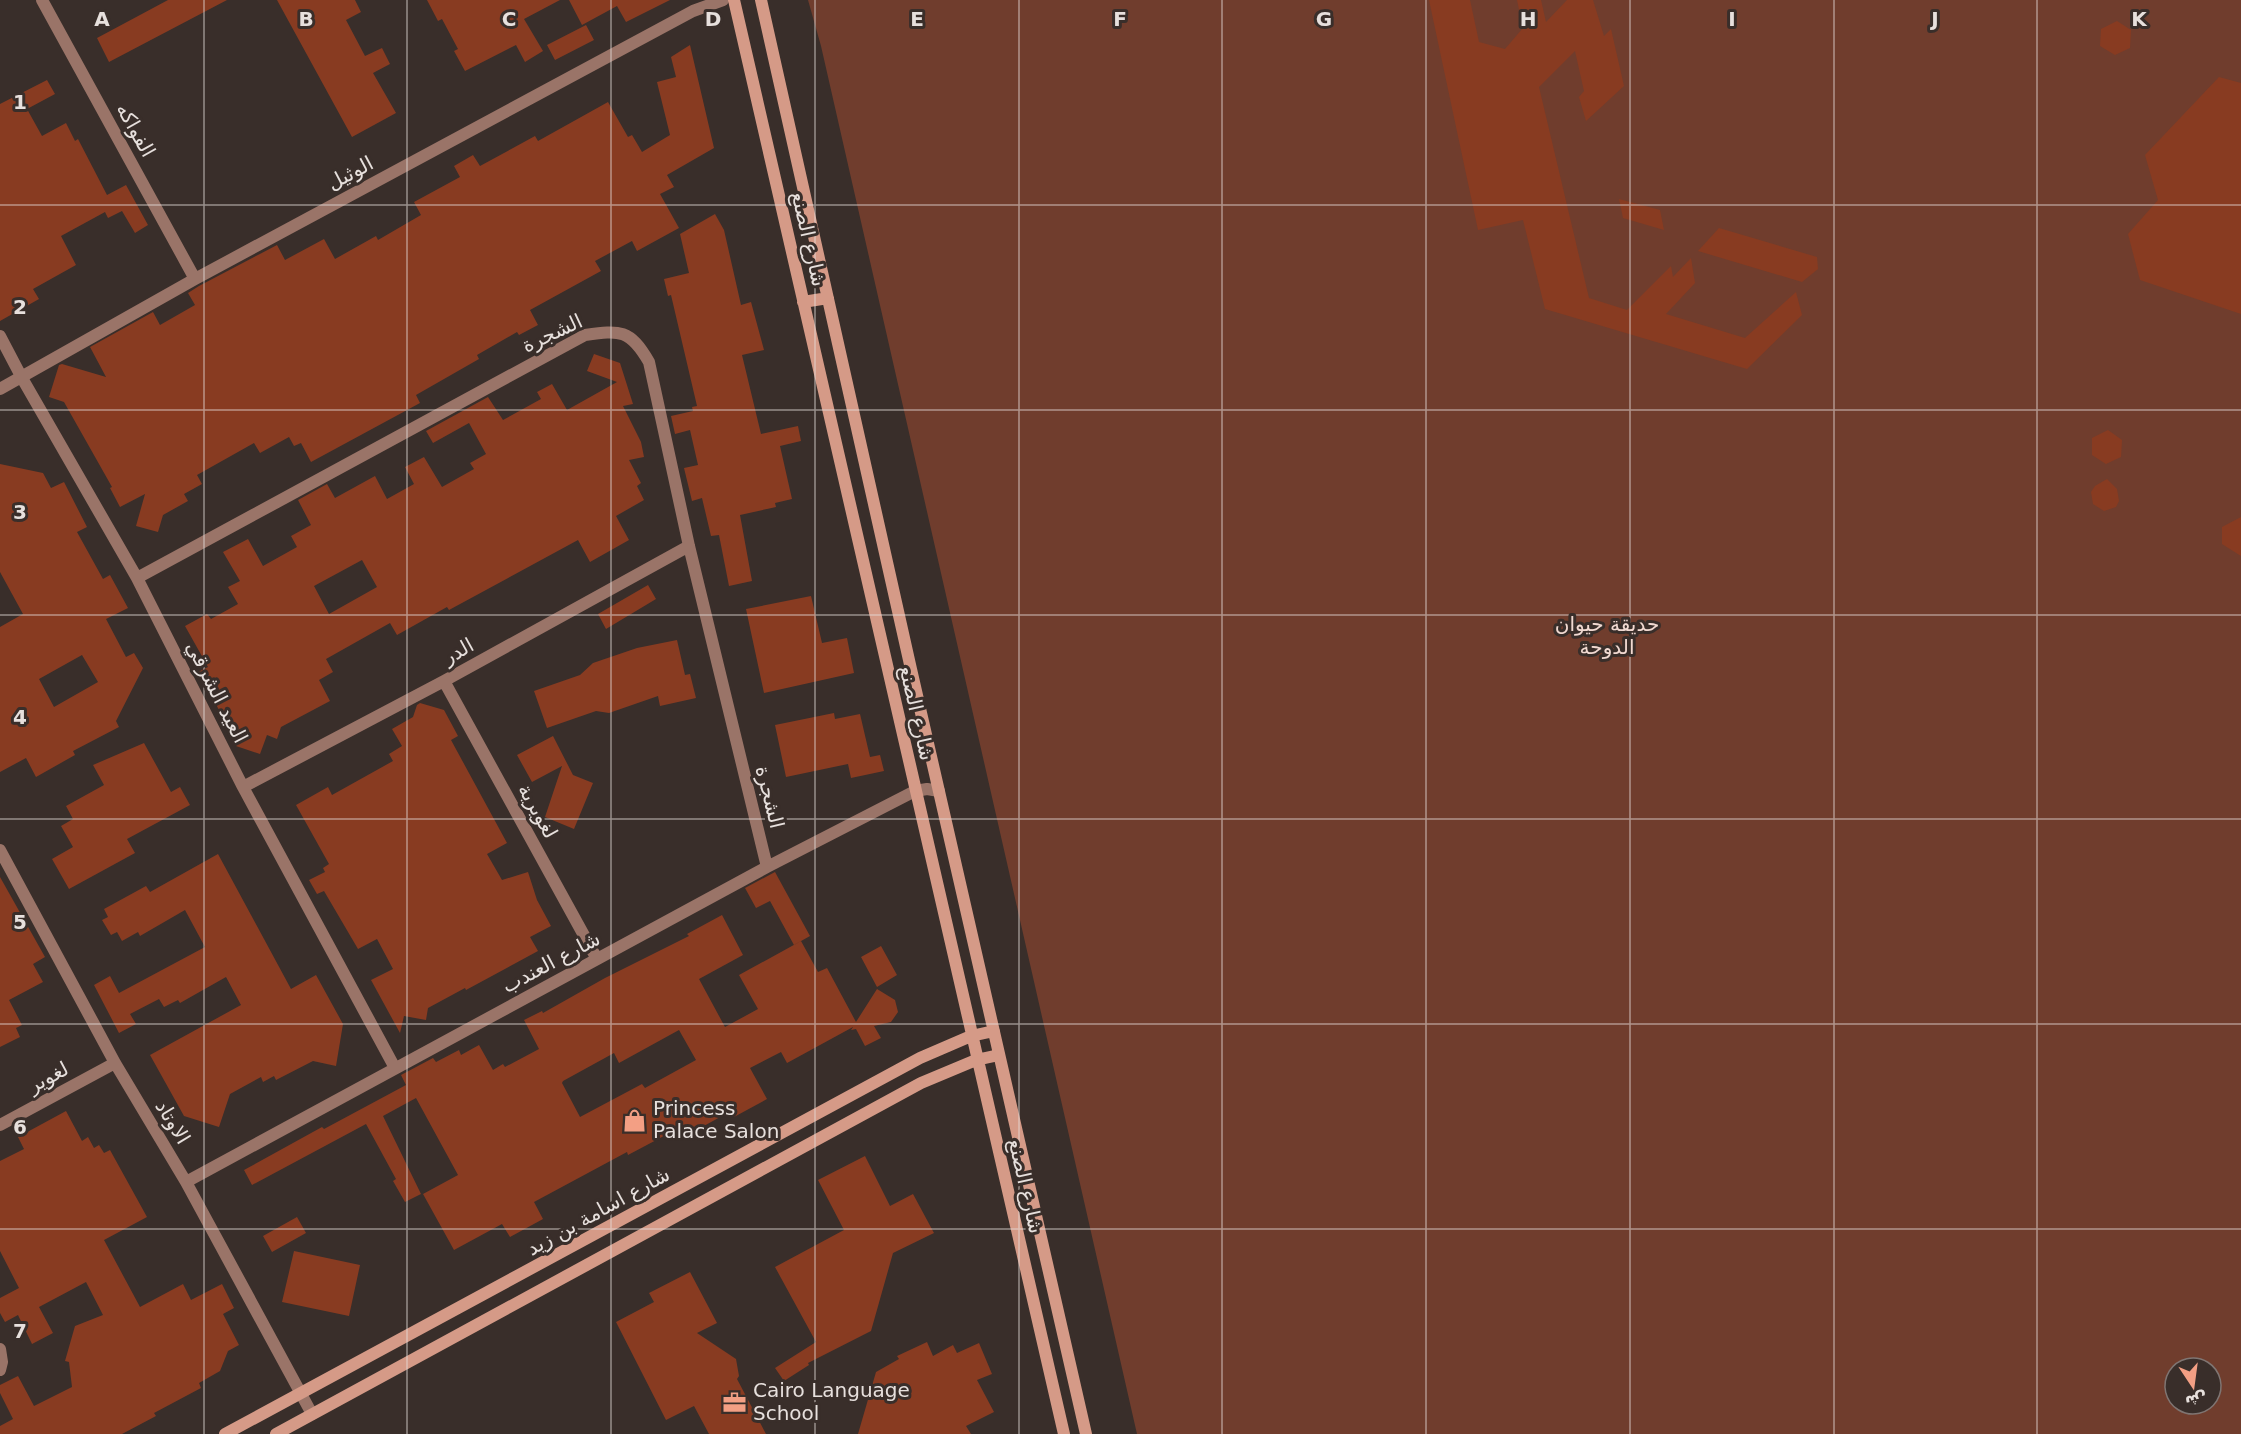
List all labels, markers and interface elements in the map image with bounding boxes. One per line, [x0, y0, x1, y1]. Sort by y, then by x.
text: A [94, 7, 110, 31]
text: B [298, 7, 314, 31]
text: C [502, 7, 516, 31]
text: D [705, 7, 721, 31]
text: E [910, 7, 924, 31]
text: F [1113, 7, 1127, 31]
text: G [1316, 7, 1332, 31]
text: H [1520, 7, 1536, 31]
text: I [1728, 7, 1736, 31]
text: J [1929, 7, 1939, 31]
text: K [2131, 7, 2148, 31]
text: 1 [13, 90, 27, 114]
street label: الفواكه [111, 99, 161, 161]
street label: الوثيل [323, 151, 377, 195]
street label: شارع الصنع [786, 189, 832, 289]
text: 2 [13, 295, 27, 319]
street label: الشجرة [518, 309, 586, 357]
text: 3 [13, 500, 27, 524]
park label: حديقة حيوان الدوحة [1555, 612, 1659, 659]
street label: الدر [437, 633, 478, 670]
street label: العيد الشرقي [180, 637, 253, 747]
street label: شارع الصنع [894, 663, 940, 763]
text: 4 [13, 705, 27, 729]
street label: الشجرة [751, 763, 789, 831]
street label: لغويرية [513, 779, 563, 843]
text: 5 [13, 910, 27, 934]
street label: شارع العندب [498, 926, 604, 998]
street label: لغوير [23, 1056, 72, 1098]
street label: الاوتاد [151, 1096, 195, 1148]
place label: Princess Palace Salon [653, 1096, 779, 1143]
shop icon: Princess Palace Salon [622, 1107, 648, 1133]
text: 6 [13, 1115, 27, 1139]
street label: شارع الصنع [1003, 1136, 1049, 1236]
street label: شارع اسامة بن زيد [522, 1162, 674, 1260]
text: 7 [13, 1319, 27, 1343]
north arrow [2163, 1356, 2223, 1416]
place label: Cairo Language School [753, 1378, 910, 1425]
text: ش [2183, 1388, 2209, 1412]
office icon: Cairo Language School [722, 1389, 748, 1415]

